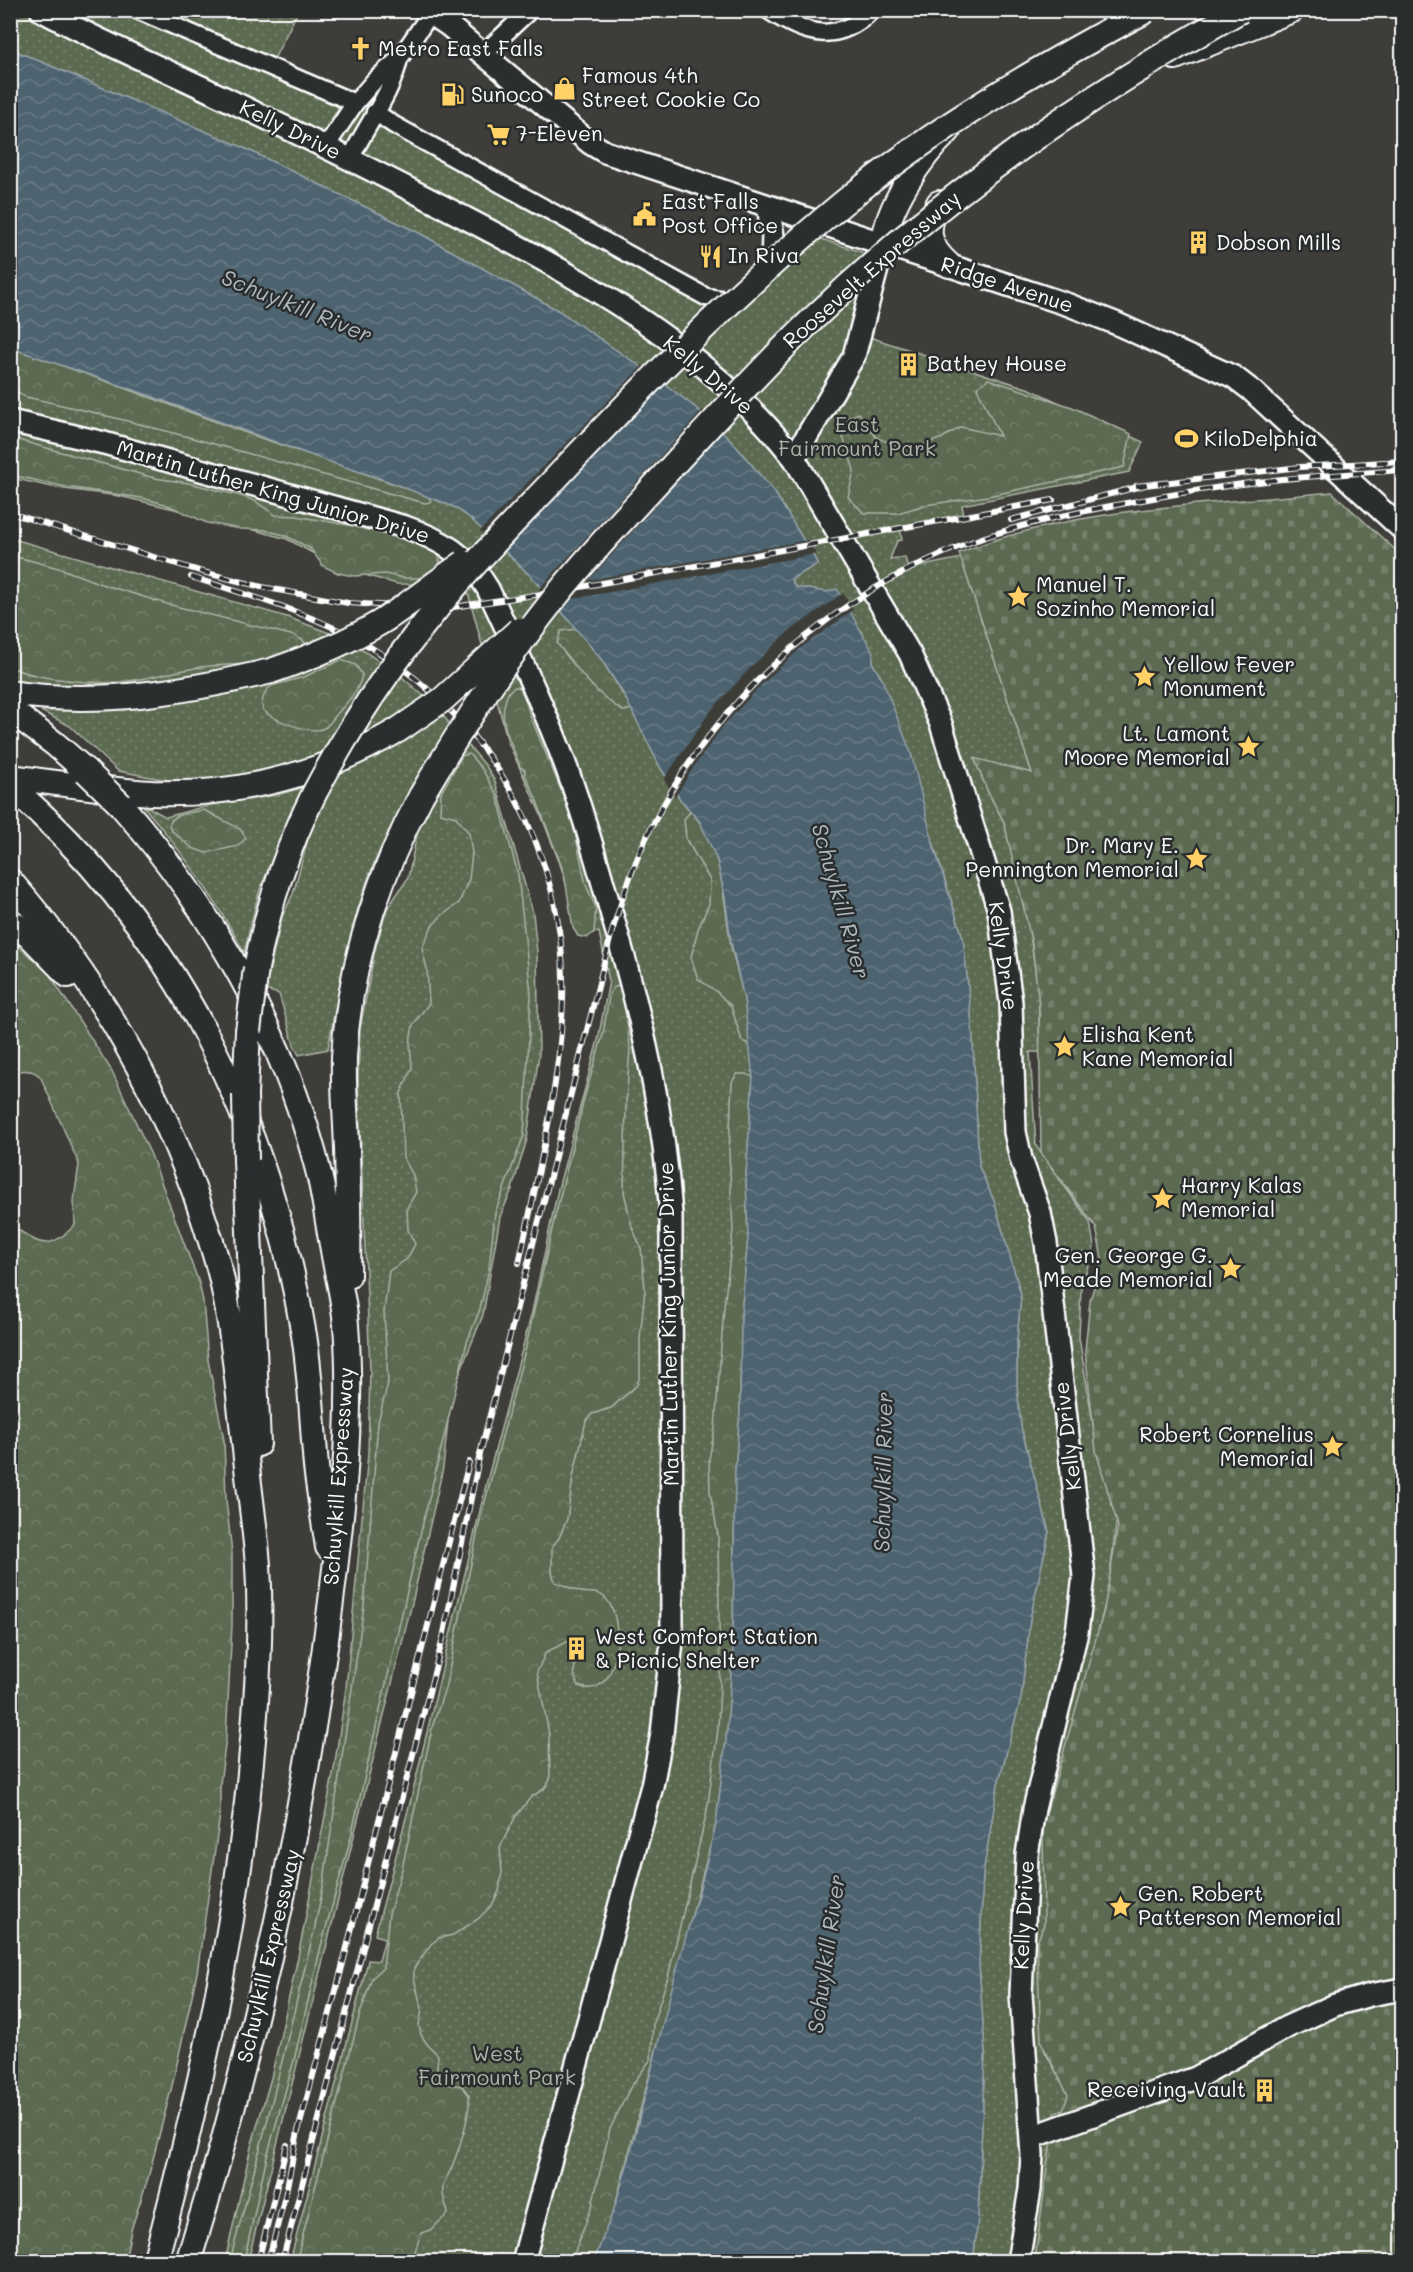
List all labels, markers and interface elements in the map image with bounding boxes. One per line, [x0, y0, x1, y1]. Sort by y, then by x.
place label: Metro East Falls [378, 34, 544, 61]
church icon: Metro East Falls [347, 36, 373, 62]
place label: Famous 4th Street Cookie Co [582, 61, 760, 112]
shop icon: Famous 4th Street Cookie Co [551, 75, 577, 101]
place label: Sunoco [471, 80, 543, 107]
fuel station icon: Sunoco [440, 82, 466, 108]
street label: Kelly Drive [236, 93, 346, 165]
place label: 7-Eleven [516, 119, 603, 146]
supermarket icon: 7-Eleven [485, 121, 511, 147]
street label: Roosevelt Expressway [777, 184, 965, 353]
place label: East Falls Post Office [662, 187, 778, 238]
public building icon: East Falls Post Office [631, 201, 657, 227]
place label: Dobson Mills [1216, 228, 1341, 255]
building icon: Dobson Mills [1185, 230, 1211, 256]
place label: In Riva [728, 241, 800, 268]
restaurant icon: In Riva [697, 243, 723, 269]
street label: Ridge Avenue [938, 249, 1077, 318]
water label: Schuylkill River [217, 262, 377, 349]
street label: Kelly Drive [658, 328, 760, 419]
place label: Bathey House [927, 349, 1067, 376]
building icon: Bathey House [896, 351, 922, 377]
park label: East Fairmount Park [778, 410, 936, 461]
place label: KiloDelphia [1204, 424, 1318, 451]
sports icon: KiloDelphia [1173, 426, 1199, 452]
street label: Martin Luther King Junior Drive [114, 433, 433, 548]
place label: Manuel T. Sozinho Memorial [1036, 570, 1215, 621]
place icon: Manuel T. Sozinho Memorial [1005, 584, 1031, 610]
place label: Yellow Fever Monument [1163, 650, 1295, 701]
place icon: Yellow Fever Monument [1132, 664, 1158, 690]
place label: Lt. Lamont Moore Memorial [1064, 719, 1230, 770]
place icon: Lt. Lamont Moore Memorial [1235, 733, 1261, 759]
water label: Schuylkill River [805, 820, 878, 982]
place label: Dr. Mary E. Pennington Memorial [965, 831, 1179, 882]
place icon: Dr. Mary E. Pennington Memorial [1184, 845, 1210, 871]
street label: Kelly Drive [983, 900, 1025, 1012]
place label: Elisha Kent Kane Memorial [1082, 1020, 1233, 1071]
place icon: Elisha Kent Kane Memorial [1051, 1034, 1077, 1060]
street label: Martin Luther King Junior Drive [651, 1162, 684, 1486]
place label: Harry Kalas Memorial [1181, 1171, 1302, 1222]
place icon: Harry Kalas Memorial [1150, 1185, 1176, 1211]
place label: Gen. George G. Meade Memorial [1043, 1241, 1213, 1292]
place icon: Gen. George G. Meade Memorial [1218, 1255, 1244, 1281]
street label: Schuylkill Expressway [316, 1366, 359, 1586]
street label: Kelly Drive [1046, 1380, 1087, 1492]
water label: Schuylkill River [867, 1392, 898, 1552]
place label: Robert Cornelius Memorial [1139, 1420, 1314, 1471]
place icon: Robert Cornelius Memorial [1319, 1434, 1345, 1460]
place label: West Comfort Station & Picnic Shelter [595, 1622, 818, 1673]
building icon: West Comfort Station & Picnic Shelter [564, 1636, 590, 1662]
street label: Schuylkill Expressway [230, 1846, 305, 2065]
street label: Kelly Drive [1006, 1860, 1039, 1970]
water label: Schuylkill River [800, 1872, 851, 2035]
place label: Gen. Robert Patterson Memorial [1138, 1879, 1341, 1930]
place icon: Gen. Robert Patterson Memorial [1107, 1893, 1133, 1919]
park label: West Fairmount Park [418, 2039, 576, 2090]
place label: Receiving Vault [1087, 2075, 1246, 2102]
building icon: Receiving Vault [1251, 2077, 1277, 2103]

